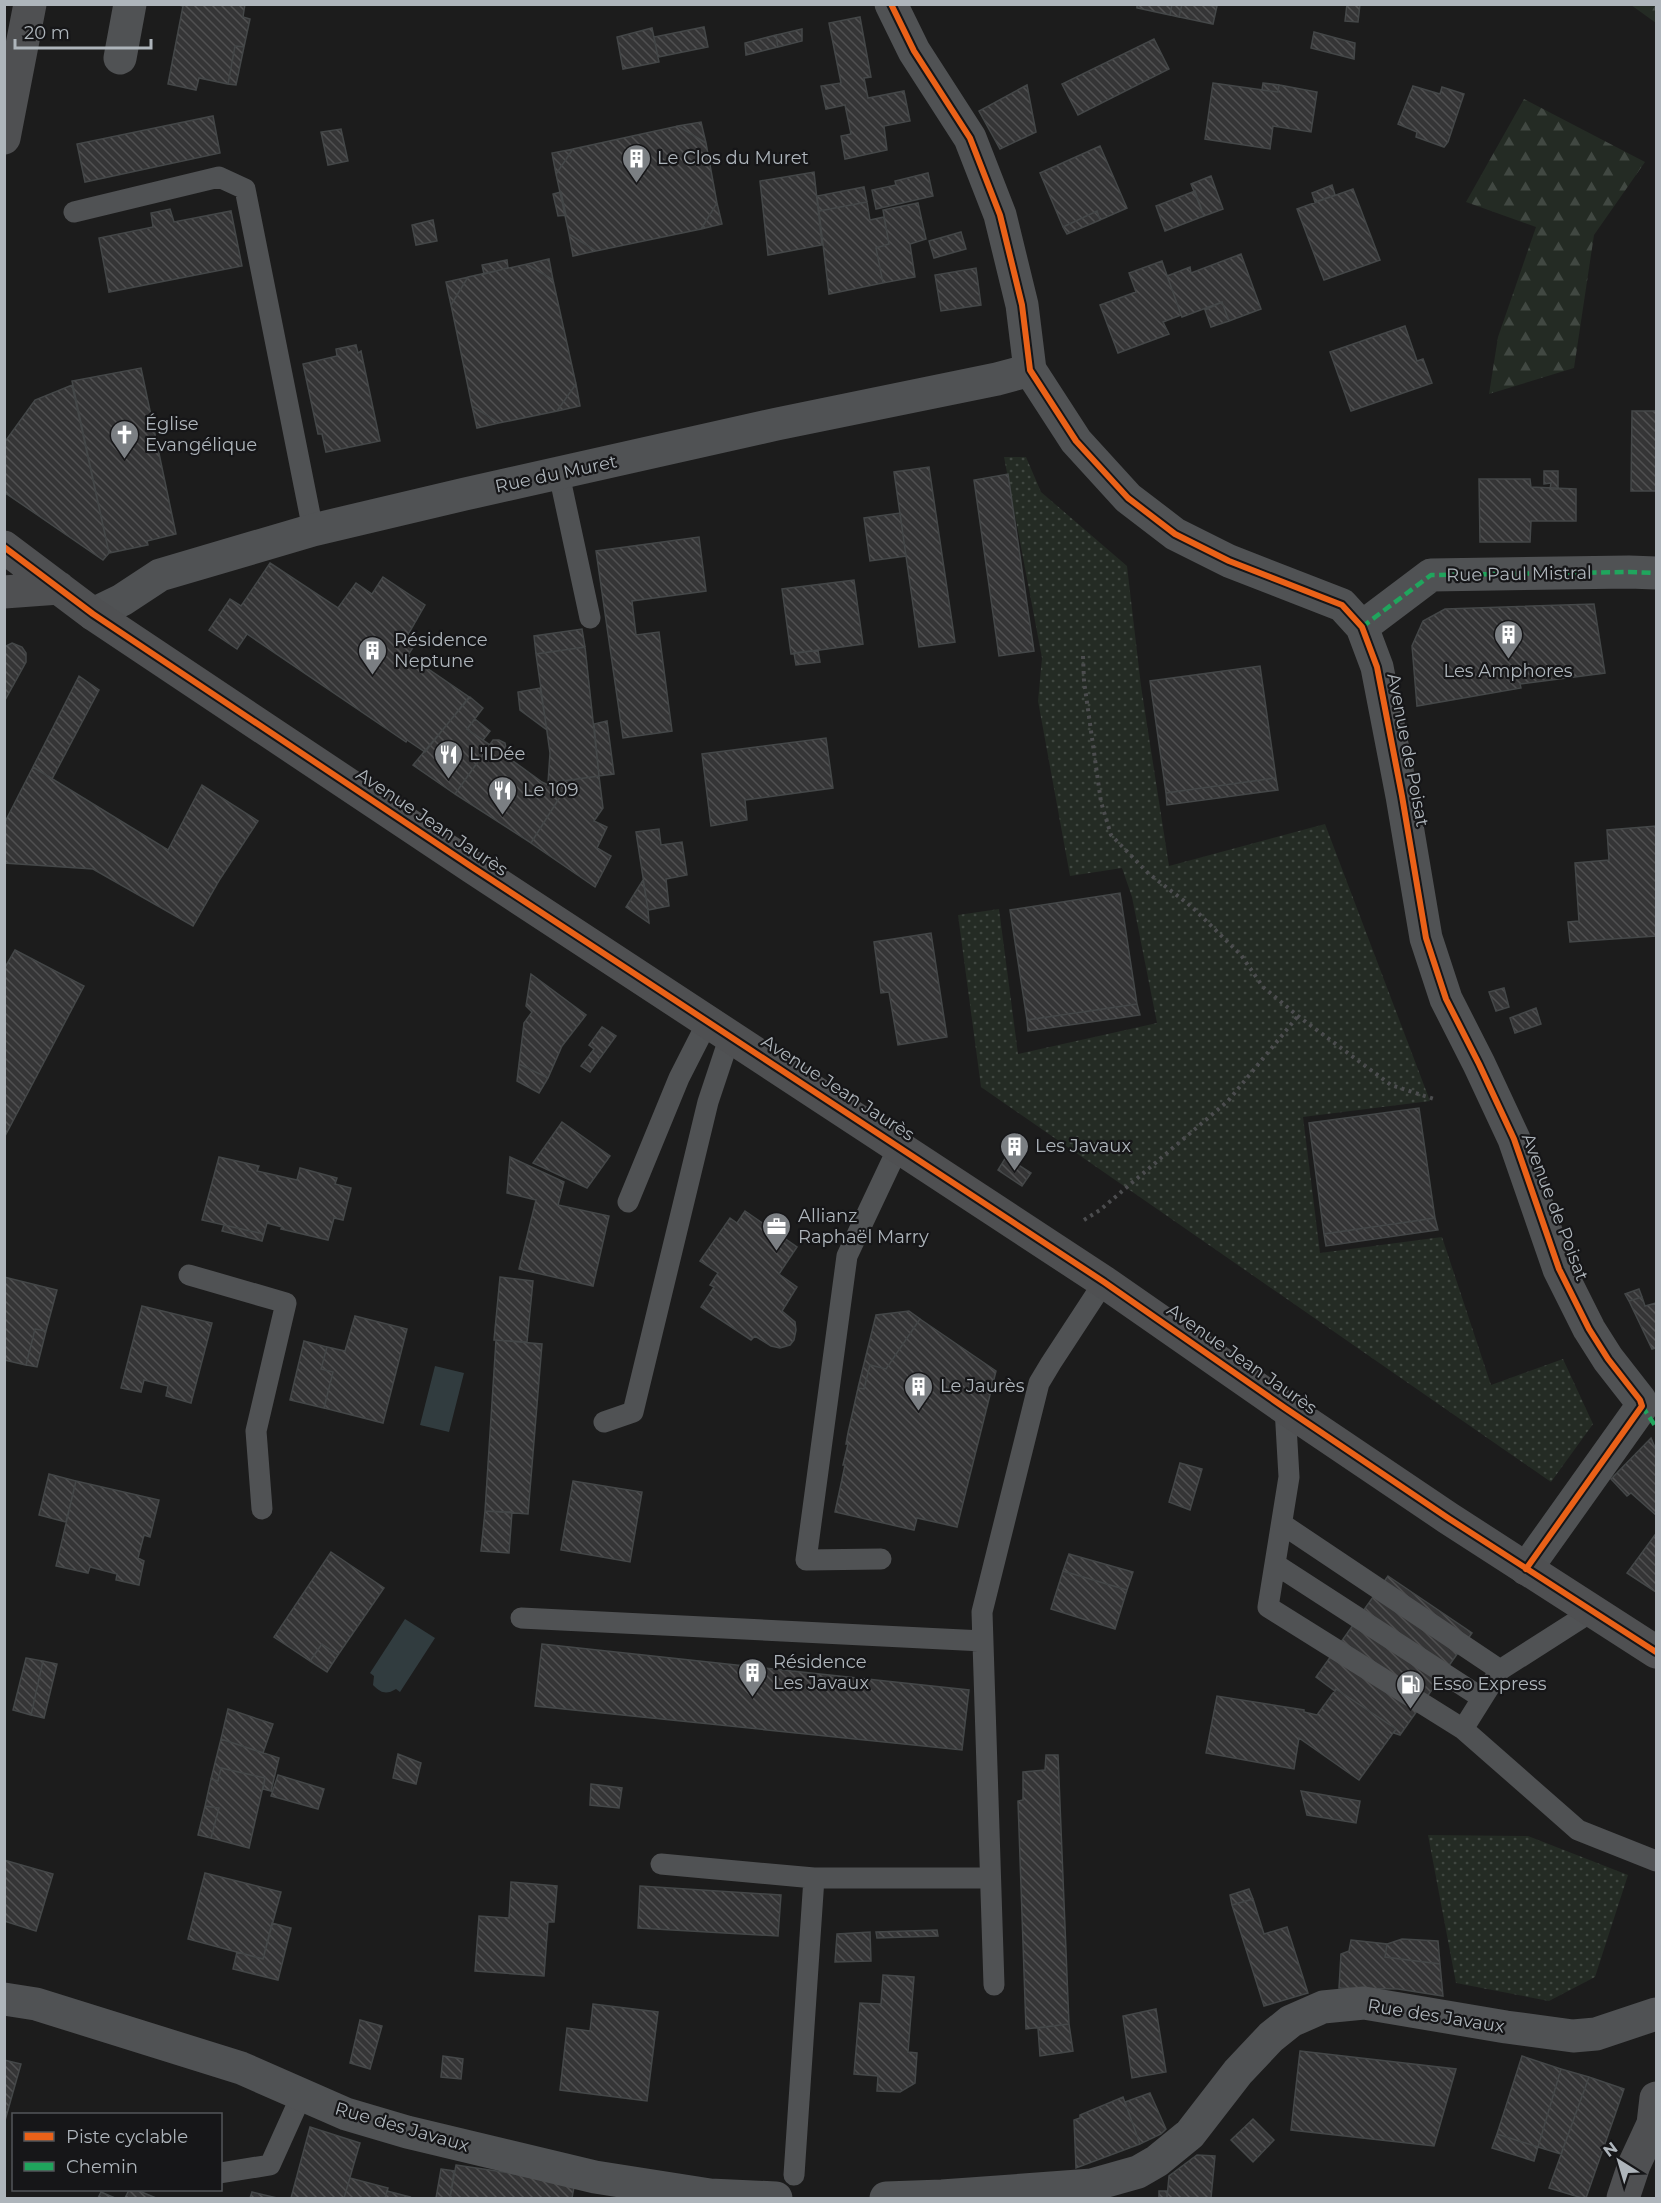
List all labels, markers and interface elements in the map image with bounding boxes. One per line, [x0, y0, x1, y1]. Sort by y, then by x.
scale bar [15, 12, 152, 50]
text: 20 m [24, 22, 70, 44]
building icon: Le Clos du Muret [620, 142, 652, 184]
place label: Le Clos du Muret [657, 147, 809, 169]
place label: Église Evangélique [145, 413, 257, 456]
church icon: Église Evangélique [108, 418, 140, 460]
street label: Rue du Muret [493, 450, 619, 498]
street label: Rue Paul Mistral [1446, 562, 1592, 586]
building icon: Les Amphores [1492, 618, 1524, 660]
place label: Résidence Neptune [394, 629, 488, 672]
building icon: Résidence Neptune [357, 634, 389, 676]
place label: Les Amphores [1443, 660, 1573, 682]
street label: Avenue de Poisat [1382, 671, 1434, 829]
restaurant icon: L'IDée [432, 738, 464, 780]
place label: L'IDée [469, 743, 525, 765]
street label: Avenue Jean Jaurès [352, 763, 512, 881]
restaurant icon: Le 109 [486, 774, 518, 816]
place label: Le 109 [523, 779, 578, 801]
street label: Avenue Jean Jaurès [757, 1030, 919, 1146]
building icon: Les Javaux [998, 1130, 1030, 1172]
street label: Avenue de Poisat [1517, 1130, 1593, 1284]
place label: Les Javaux [1035, 1135, 1131, 1157]
place label: Allianz Raphaël Marry [798, 1205, 929, 1248]
office icon: Allianz Raphaël Marry [761, 1210, 793, 1252]
street label: Avenue Jean Jaurès [1163, 1299, 1321, 1419]
building icon: Le Jaurès [903, 1370, 935, 1412]
place label: Le Jaurès [940, 1375, 1025, 1397]
place label: Résidence Les Javaux [773, 1651, 869, 1694]
building icon: Résidence Les Javaux [736, 1656, 768, 1698]
fuel station icon: Esso Express [1395, 1668, 1427, 1710]
place label: Esso Express [1432, 1673, 1547, 1695]
street label: Rue des Javaux [1366, 1994, 1506, 2038]
street label: Rue des Javaux [332, 2097, 472, 2157]
legend [12, 2113, 222, 2191]
text: Piste cyclable [66, 2126, 188, 2148]
north arrow [1589, 2131, 1649, 2191]
text: N [1599, 2138, 1621, 2161]
text: Chemin [66, 2156, 138, 2178]

